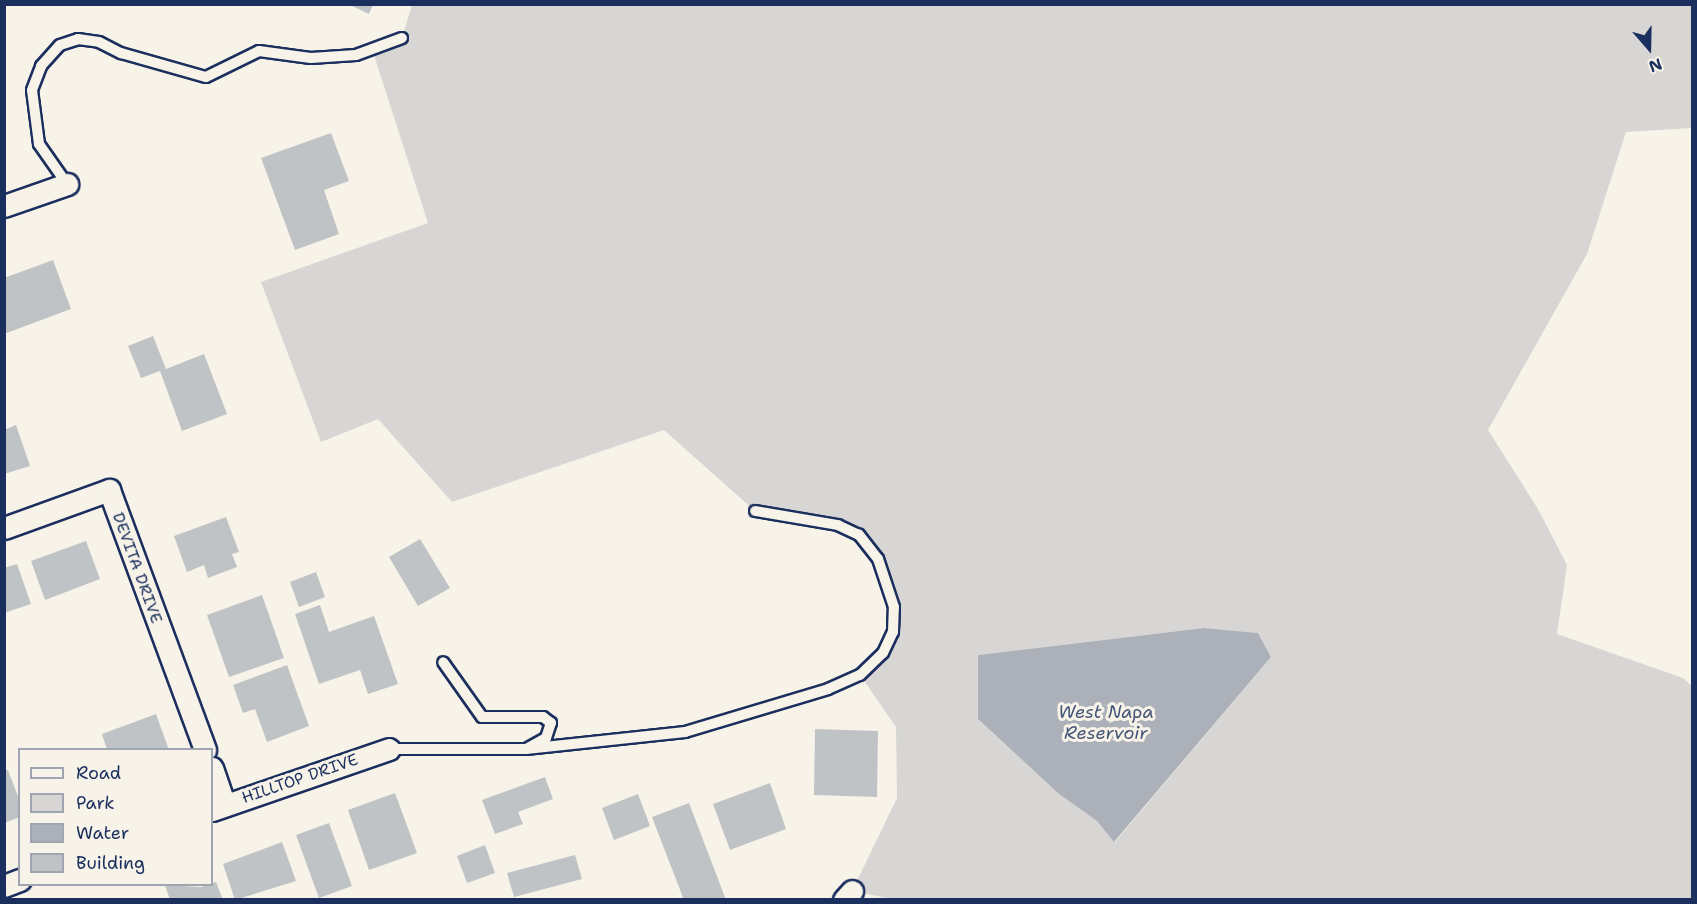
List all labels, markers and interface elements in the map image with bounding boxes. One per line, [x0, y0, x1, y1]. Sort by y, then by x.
north arrow [1619, 18, 1679, 78]
text: N [1646, 53, 1665, 77]
street label: DEVITA DRIVE [108, 510, 166, 626]
water label: West Napa Reservoir [1058, 702, 1154, 744]
legend [18, 748, 213, 886]
street label: HILLTOP DRIVE [239, 750, 361, 808]
text: Road [76, 761, 121, 785]
text: Park [76, 791, 115, 815]
text: Water [76, 821, 129, 845]
text: Building [76, 851, 145, 875]

